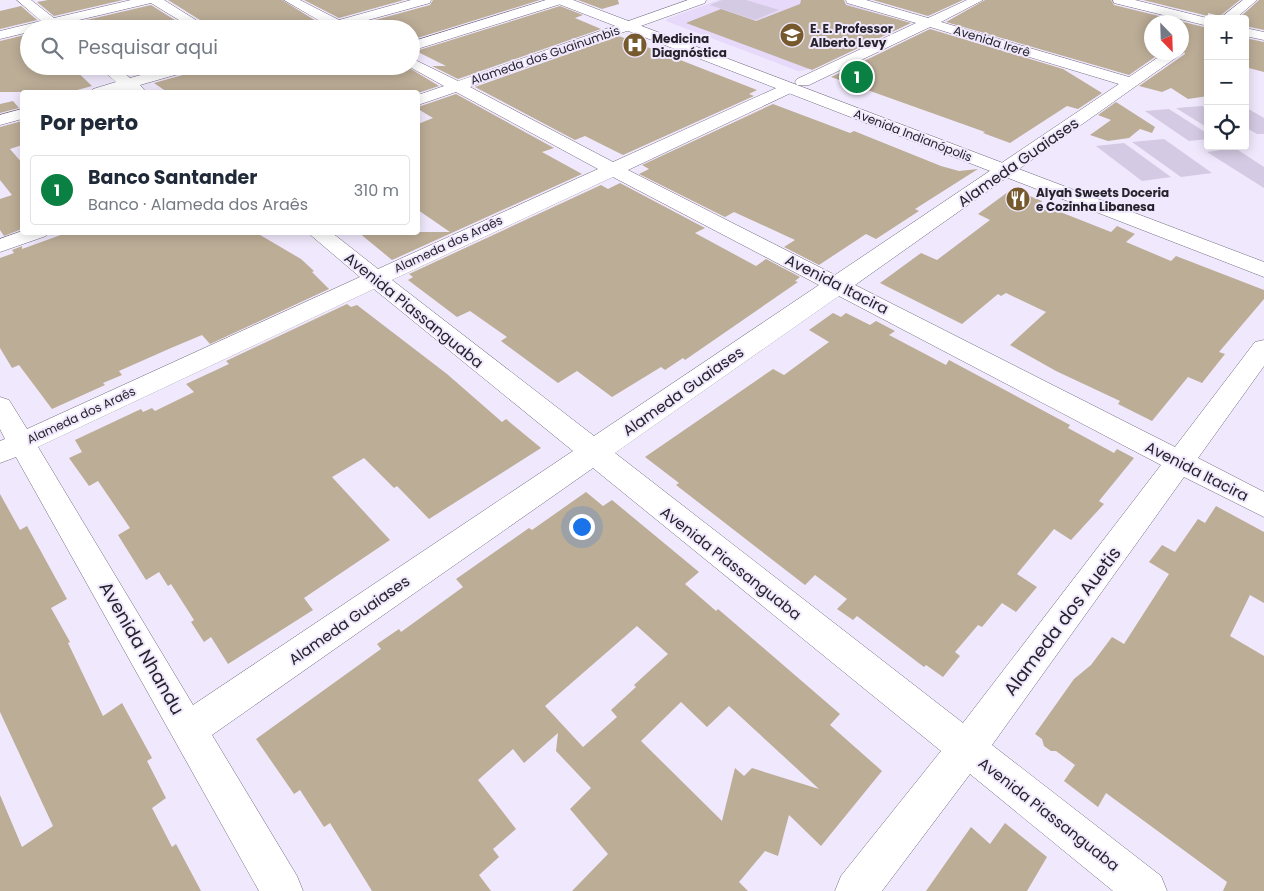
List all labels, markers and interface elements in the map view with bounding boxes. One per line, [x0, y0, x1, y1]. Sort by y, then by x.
north arrow [1144, 15, 1189, 60]
map controls [1204, 15, 1249, 150]
button: + [1204, 15, 1249, 60]
search box [20, 20, 420, 75]
place label: E. E. Professor Alberto Levy [810, 20, 893, 51]
street label: Alameda dos Guainumbis [468, 21, 622, 89]
street label: Avenida Irerê [952, 21, 1032, 61]
school or university icon: E. E. Professor Alberto Levy [779, 22, 805, 48]
place label: Medicina Diagnóstica [652, 30, 727, 61]
hospital icon: Medicina Diagnóstica [622, 32, 648, 58]
icon: search [38, 34, 66, 62]
text: Pesquisar aqui [78, 34, 218, 61]
pin: 1 [841, 58, 873, 96]
button: − [1204, 60, 1249, 105]
street label: Avenida Indianópolis [851, 105, 975, 165]
button: locate [1204, 105, 1249, 150]
text: Por perto [40, 108, 138, 137]
street label: Alameda Guaiases [953, 112, 1083, 212]
text: Banco Santander [88, 164, 257, 191]
text: 1 [54, 179, 60, 202]
text: 310 m [354, 179, 399, 202]
place label: Alyah Sweets Doceria e Cozinha Libanesa [1036, 184, 1169, 215]
restaurant icon: Alyah Sweets Doceria e Cozinha Libanesa [1005, 186, 1031, 212]
text: Banco · Alameda dos Araês [88, 193, 308, 216]
street label: Alameda dos Araês [391, 211, 505, 277]
street label: Avenida Piassanguaba [340, 247, 488, 373]
street label: Avenida Itacira [782, 249, 892, 319]
street label: Alameda Guaiases [618, 341, 748, 441]
street label: Alameda dos Araês [24, 382, 138, 448]
street label: Avenida Itacira [1142, 436, 1252, 506]
street label: Avenida Piassanguaba [656, 501, 806, 625]
your location [569, 514, 595, 540]
street label: Alameda dos Auetis [998, 541, 1126, 701]
street label: Alameda Guaiases [284, 570, 414, 670]
street label: Avenida Nhandu [94, 577, 190, 719]
street label: Avenida Piassanguaba [974, 752, 1124, 876]

